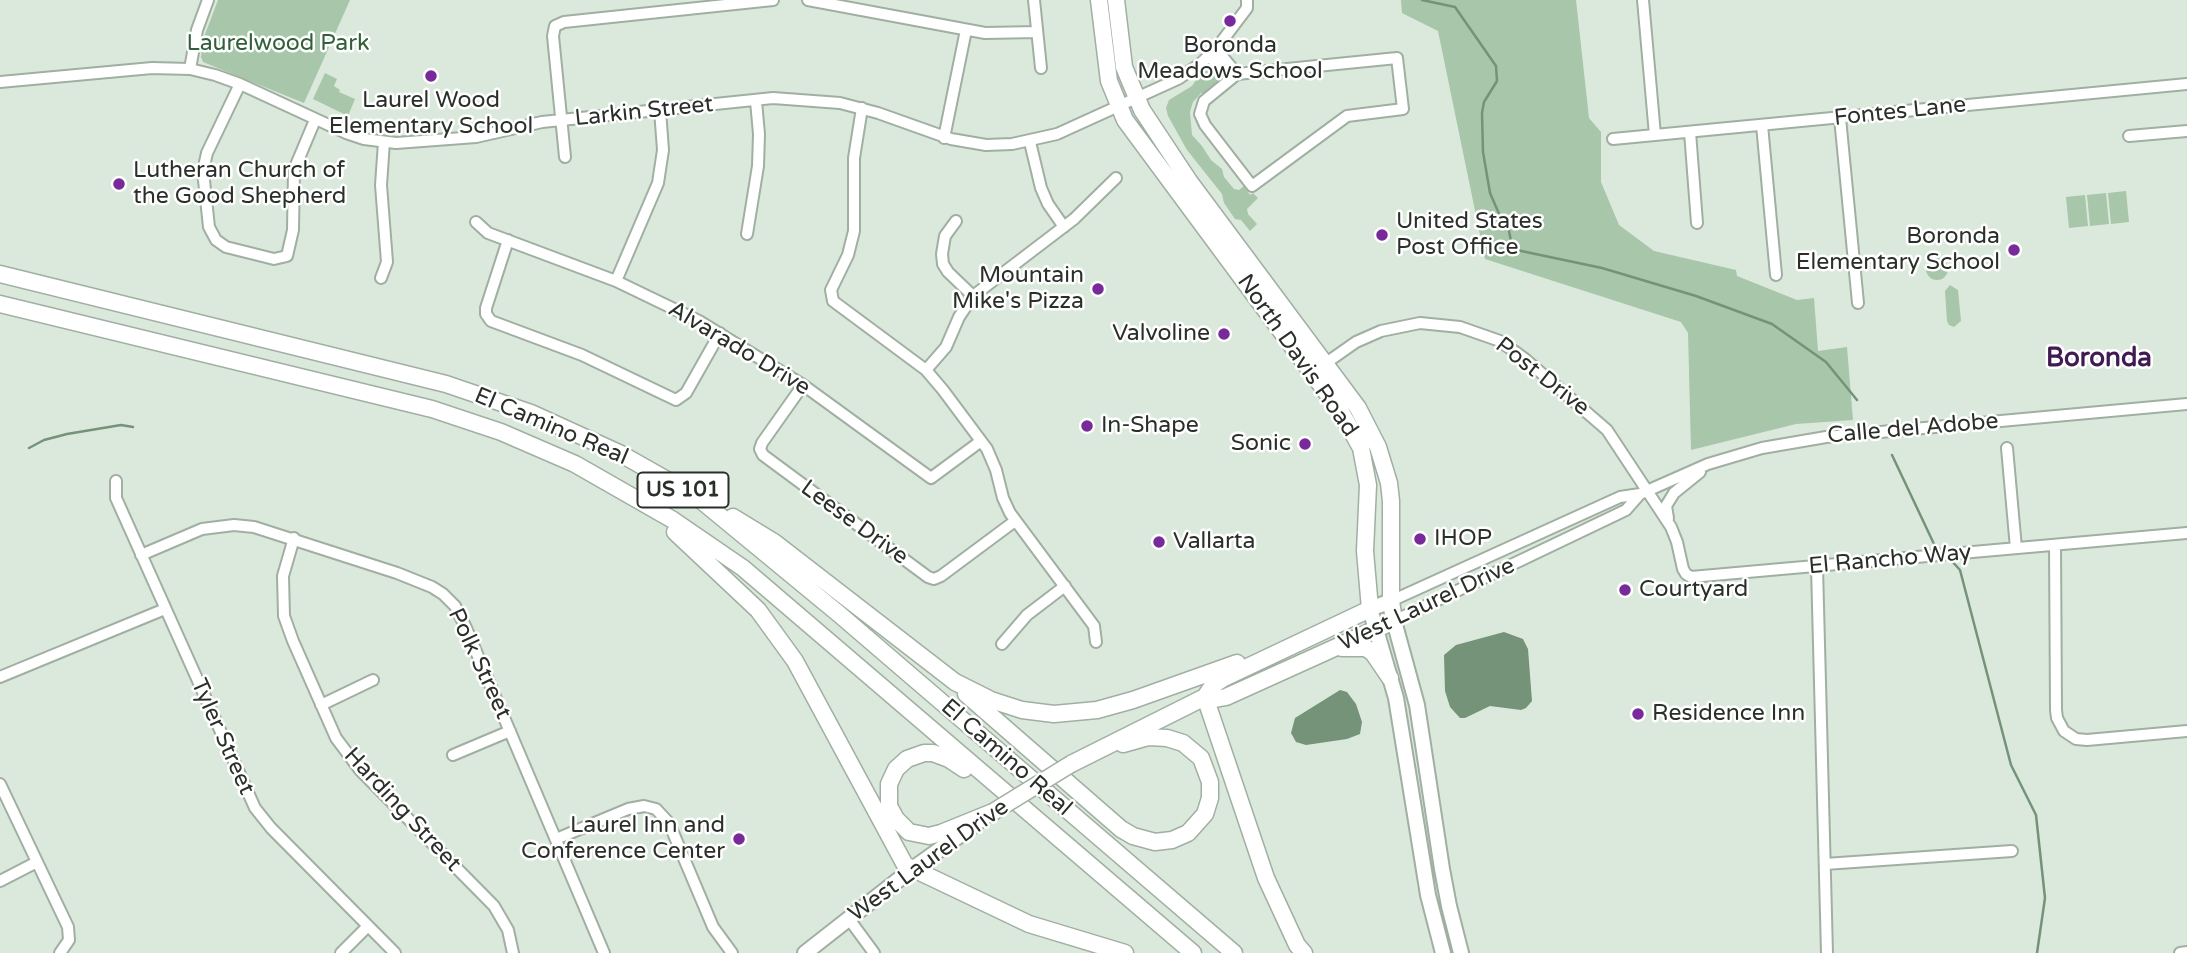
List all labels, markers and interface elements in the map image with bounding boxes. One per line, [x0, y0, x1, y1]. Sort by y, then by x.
marker: Boronda Meadows School [1222, 13, 1238, 29]
park label: Laurelwood Park [187, 30, 369, 58]
place label: Boronda Meadows School [1137, 32, 1323, 86]
marker: Laurel Wood Elementary School [423, 68, 439, 84]
place label: Laurel Wood Elementary School [329, 87, 533, 141]
street label: Larkin Street [573, 91, 715, 133]
street label: Fontes Lane [1833, 91, 1967, 133]
place label: Lutheran Church of the Good Shepherd [133, 157, 346, 211]
marker: Lutheran Church of the Good Shepherd [111, 176, 127, 192]
place label: United States Post Office [1396, 208, 1543, 262]
place label: Boronda Elementary School [1796, 223, 2000, 277]
marker: United States Post Office [1374, 227, 1390, 243]
marker: Boronda Elementary School [2006, 242, 2022, 258]
place label: Mountain Mike's Pizza [952, 262, 1084, 316]
street label: North Davis Road [1231, 269, 1363, 443]
marker: Mountain Mike's Pizza [1090, 281, 1106, 297]
street label: Alvarado Drive [663, 296, 815, 402]
place label: Valvoline [1112, 320, 1210, 348]
marker: Valvoline [1216, 326, 1232, 342]
street label: Post Drive [1490, 332, 1594, 422]
district label: Boronda [2046, 343, 2152, 375]
street label: El Camino Real [470, 382, 632, 472]
street label: Calle del Adobe [1826, 408, 2000, 450]
place label: In-Shape [1101, 412, 1199, 440]
marker: In-Shape [1079, 418, 1095, 434]
place label: Sonic [1231, 430, 1291, 458]
marker: Sonic [1297, 436, 1313, 452]
road number: US 101 [638, 472, 728, 508]
street label: Leese Drive [795, 475, 913, 571]
place label: IHOP [1434, 525, 1492, 553]
place label: Vallarta [1173, 528, 1256, 556]
marker: IHOP [1412, 531, 1428, 547]
marker: Vallarta [1151, 534, 1167, 550]
street label: El Rancho Way [1807, 539, 1973, 581]
street label: West Laurel Drive [1335, 552, 1519, 658]
place label: Courtyard [1639, 576, 1748, 604]
marker: Courtyard [1617, 582, 1633, 598]
street label: Polk Street [441, 604, 517, 724]
street label: Tyler Street [184, 675, 260, 799]
street label: El Camino Real [935, 694, 1077, 822]
place label: Residence Inn [1652, 700, 1805, 728]
marker: Residence Inn [1630, 706, 1646, 722]
street label: Harding Street [338, 742, 466, 878]
street label: West Laurel Drive [844, 794, 1014, 928]
place label: Laurel Inn and Conference Center [521, 812, 725, 866]
marker: Laurel Inn and Conference Center [731, 831, 747, 847]

